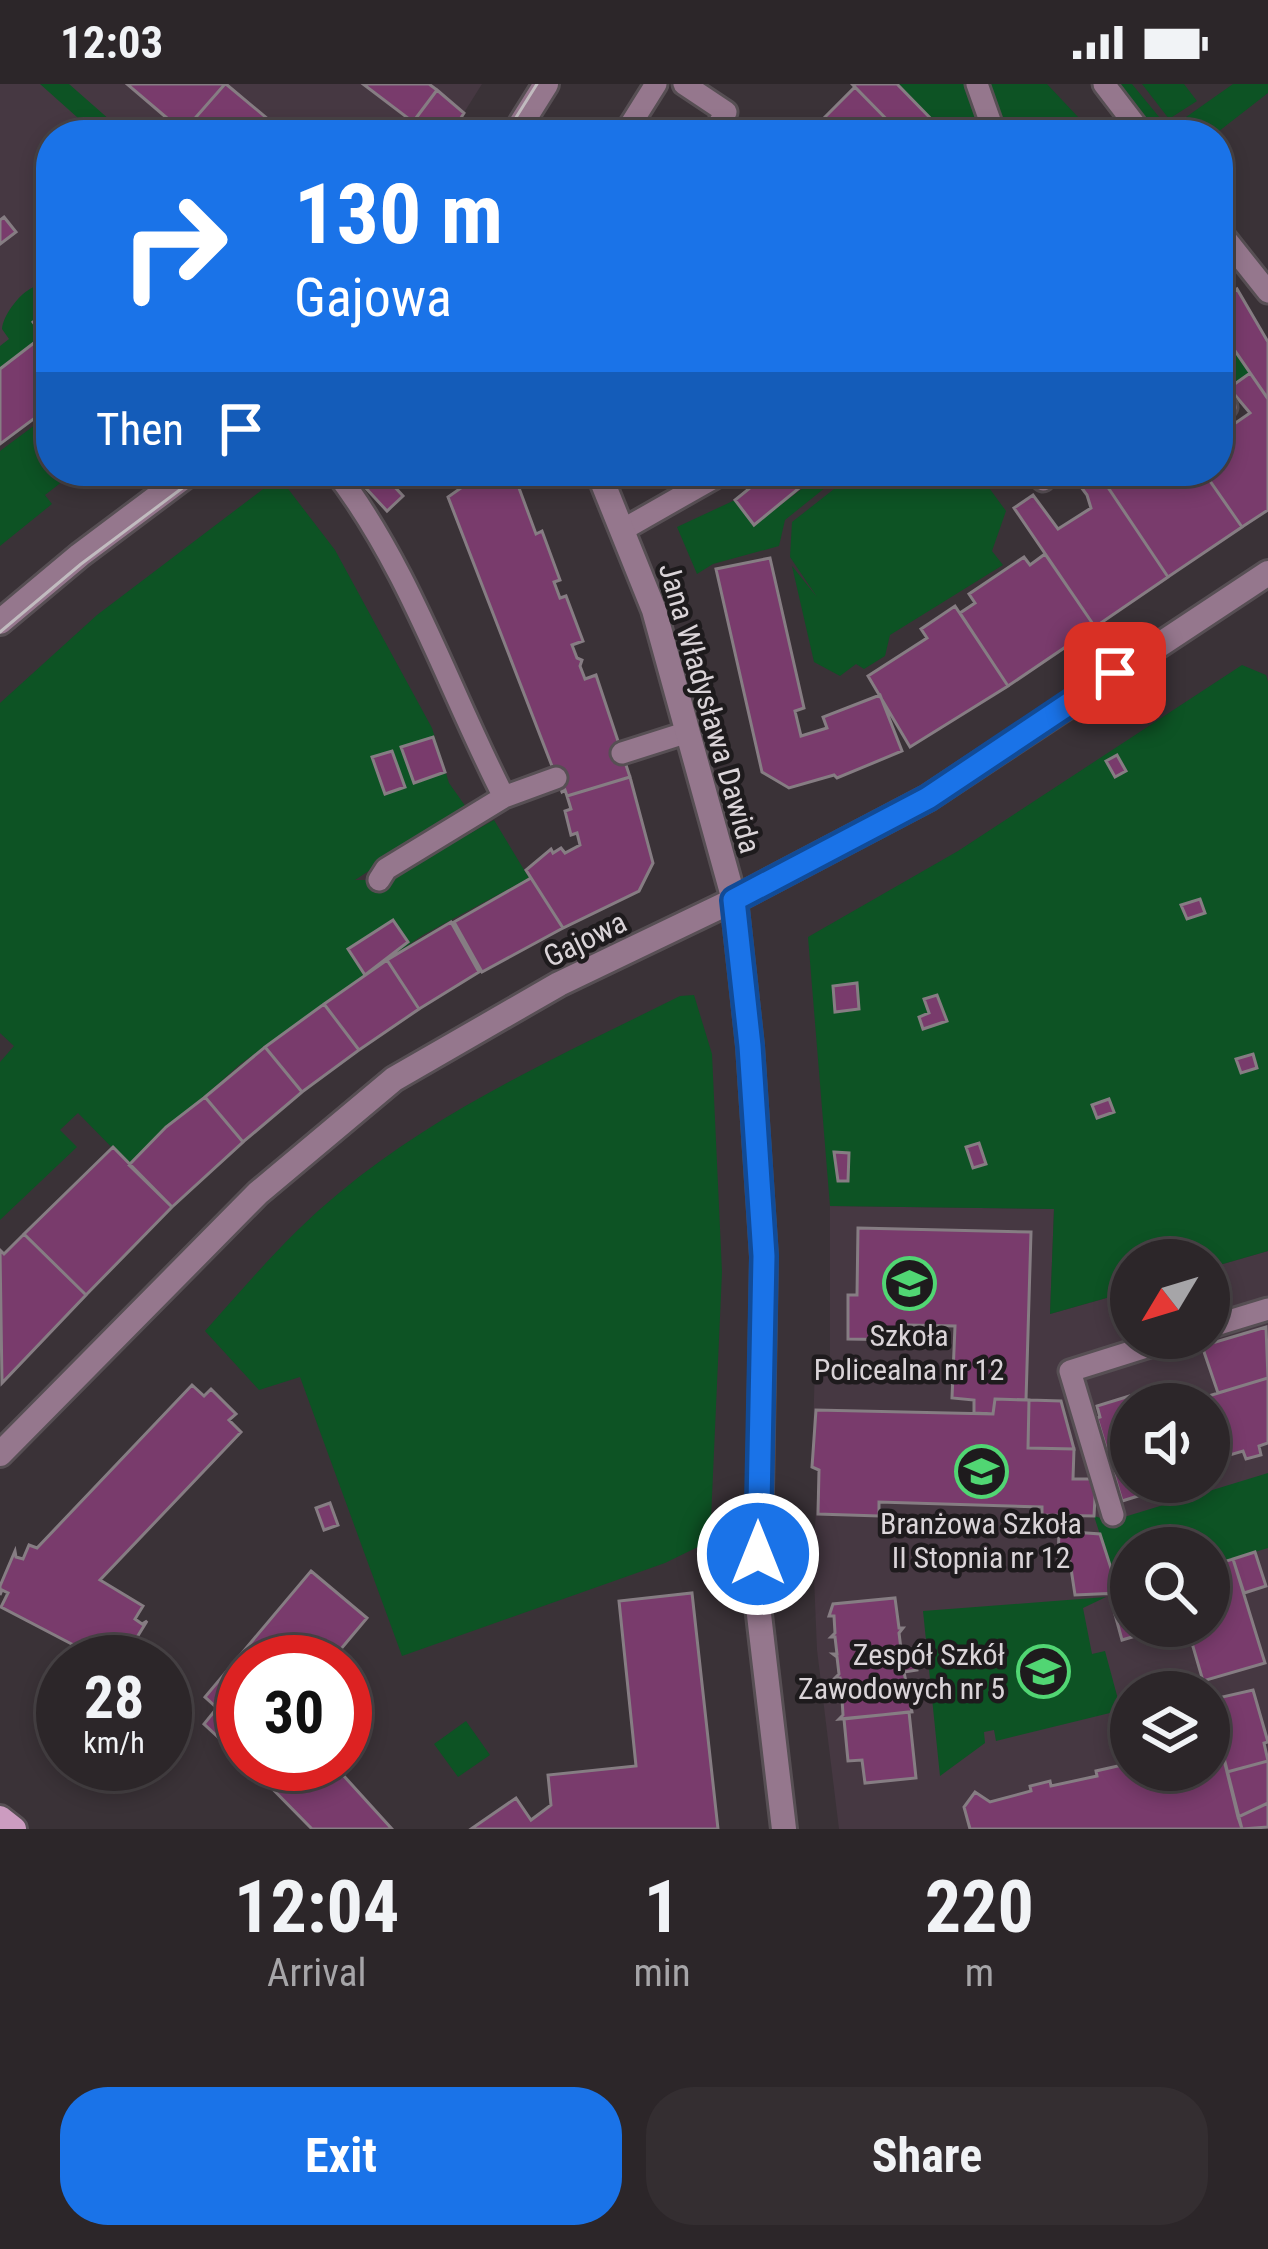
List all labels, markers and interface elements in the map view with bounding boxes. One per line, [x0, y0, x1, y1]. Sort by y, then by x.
text: 12:03 [60, 16, 163, 69]
text: 130 m [294, 165, 503, 264]
icon: right [96, 168, 252, 324]
text: Gajowa [294, 266, 452, 329]
icon: arrive [208, 396, 274, 462]
text: Then [96, 403, 184, 456]
street label: Jana Władysława Dawida [652, 559, 768, 857]
pin [1064, 622, 1166, 724]
icon: arrive [1082, 640, 1148, 706]
street label: Gajowa [538, 904, 632, 974]
north arrow [1110, 1239, 1230, 1359]
map controls [1110, 1239, 1230, 1791]
school or university icon: Szkoła Policealna nr 12 [881, 1255, 937, 1311]
place label: Szkoła Policealna nr 12 [814, 1318, 1004, 1387]
button: sound [1110, 1383, 1230, 1503]
school or university icon: Branżowa Szkoła II Stopnia nr 12 [953, 1443, 1009, 1499]
position arrow [695, 1491, 821, 1617]
place label: Branżowa Szkoła II Stopnia nr 12 [880, 1506, 1082, 1575]
button: search [1110, 1527, 1230, 1647]
speed limit sign: 30 [216, 1635, 372, 1791]
place label: Zespół Szkół Zawodowych nr 5 [798, 1637, 1005, 1706]
school or university icon: Zespół Szkół Zawodowych nr 5 [1016, 1643, 1072, 1699]
text: 28 [84, 1662, 144, 1733]
button: layers [1110, 1671, 1230, 1791]
text: km/h [83, 1725, 145, 1760]
text: 12:04 [234, 1865, 399, 1950]
text: 1 [644, 1865, 680, 1950]
text: 220 [925, 1865, 1034, 1950]
text: Arrival [267, 1950, 366, 1996]
text: min [633, 1950, 691, 1996]
text: m [965, 1950, 994, 1996]
button: Exit [60, 2087, 622, 2225]
button: Share [646, 2087, 1208, 2225]

